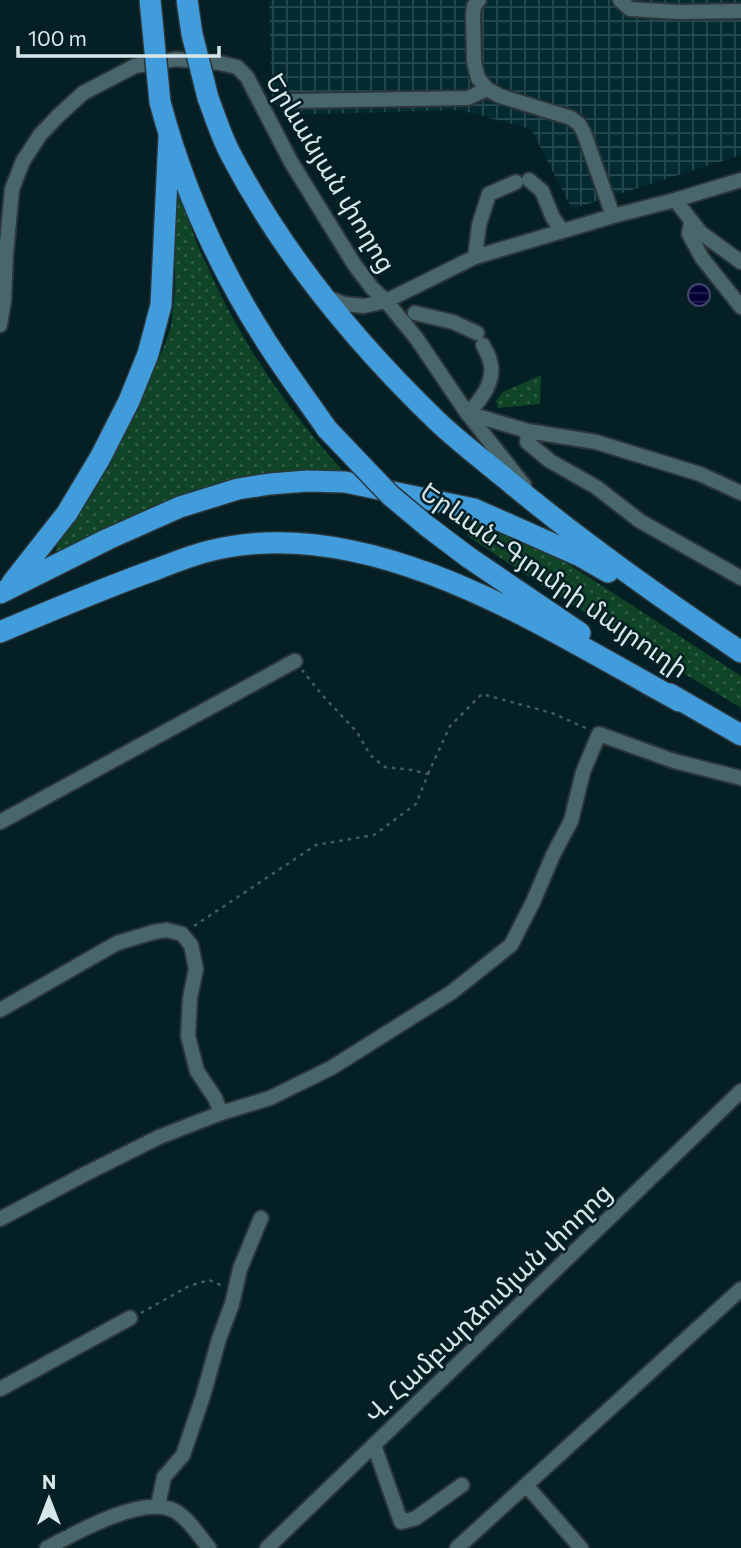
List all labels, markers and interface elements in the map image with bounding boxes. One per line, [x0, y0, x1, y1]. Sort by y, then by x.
scale bar [18, 14, 219, 58]
text: 100 m [28, 25, 87, 50]
street label: Երևանյան փողոց [260, 67, 404, 278]
street label: Երևան-Գյումրի մայրուղի [415, 475, 695, 684]
street label: Վ. Համբարձումյան փողոց [357, 1176, 618, 1429]
north arrow [14, 1464, 84, 1534]
text: N [42, 1470, 56, 1493]

